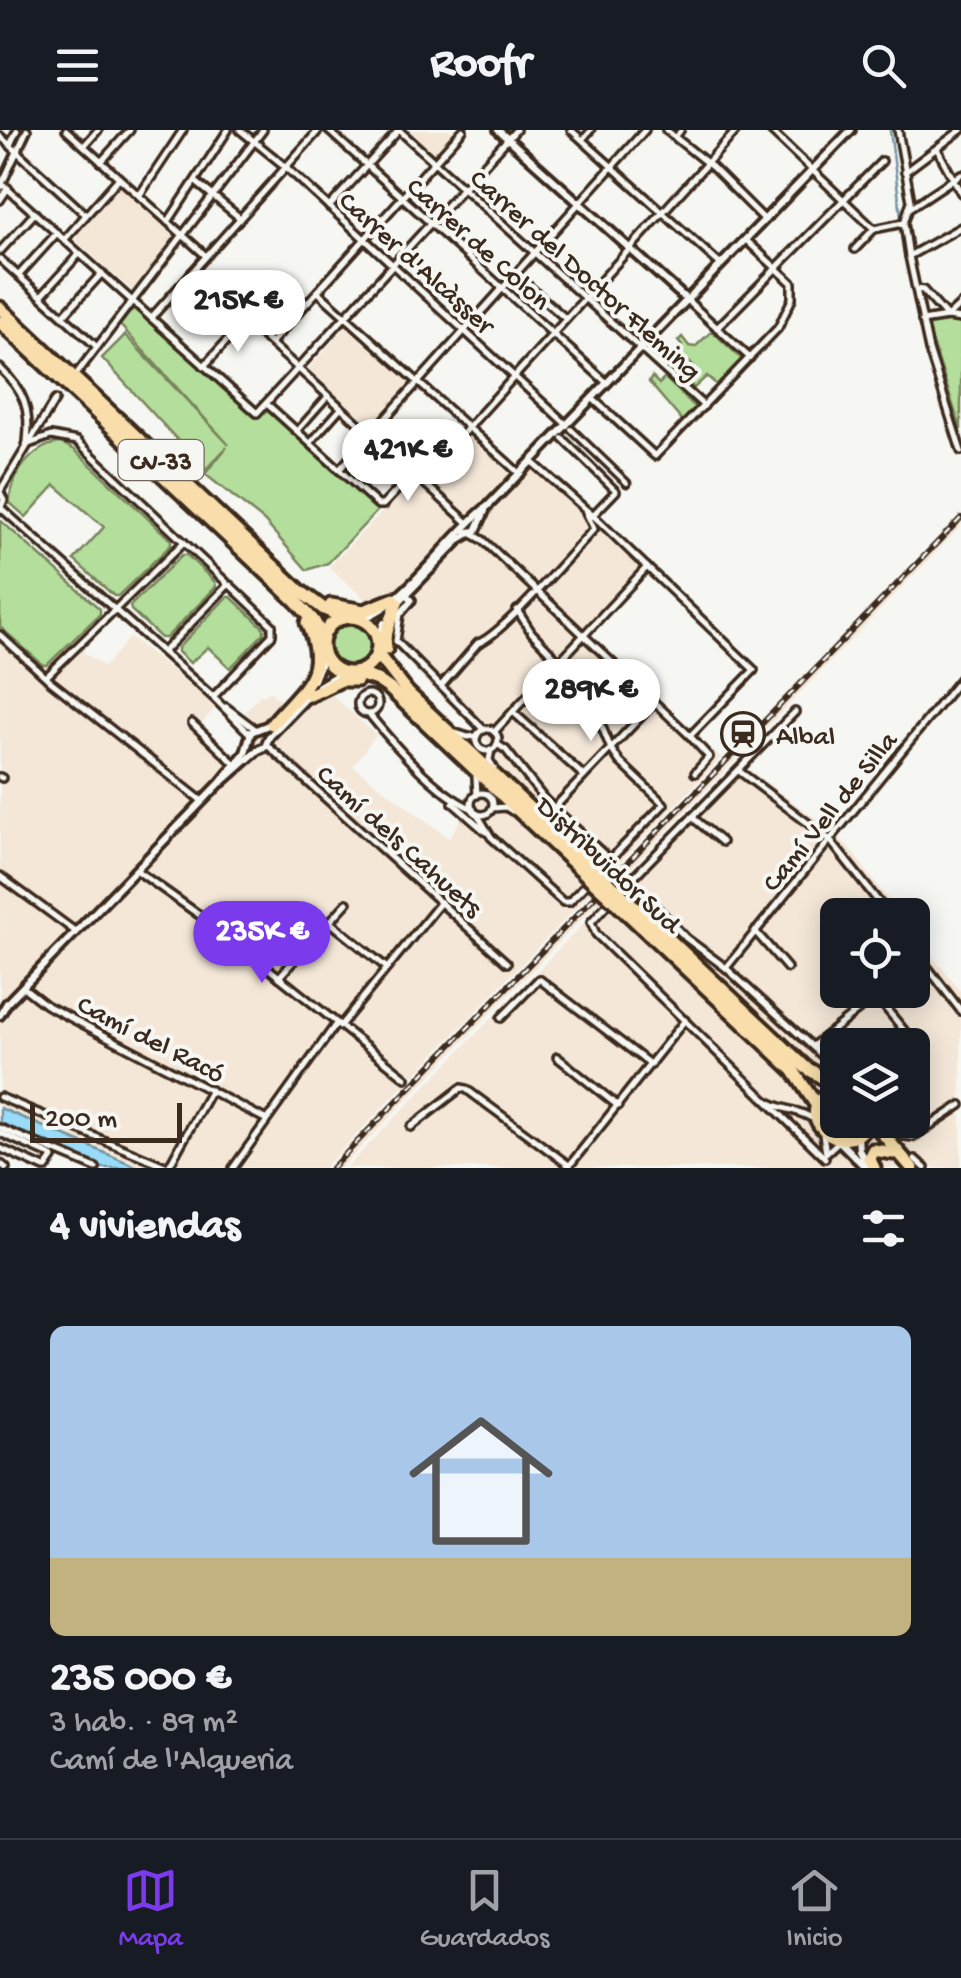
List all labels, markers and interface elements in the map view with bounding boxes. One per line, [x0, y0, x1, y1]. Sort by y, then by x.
icon: menu [50, 38, 105, 93]
icon: search [856, 38, 911, 93]
text: Roofr [431, 39, 531, 92]
street label: Carrer del Doctor Fleming [461, 164, 707, 389]
street label: Carrer de Colon [398, 172, 556, 319]
street label: Carrer d'Alcàsser [330, 186, 501, 344]
pin: 215K € [157, 270, 319, 355]
text: 215K € [193, 283, 283, 321]
pin: 421K € [327, 419, 489, 504]
text: 421K € [364, 432, 452, 470]
road number: CV-33 [119, 440, 204, 480]
pin: 289K € [510, 659, 672, 744]
text: 289K € [544, 672, 638, 710]
station icon: Albal [720, 711, 766, 757]
place label: Albal [776, 722, 835, 755]
street label: Camí Vell de Silla [757, 725, 907, 900]
street label: Camí dels Cahuets [308, 759, 488, 926]
street label: Distribuïdor Sud [526, 789, 688, 944]
map controls [820, 898, 930, 1138]
button: locate [820, 898, 930, 1008]
pin: 235K € [181, 901, 343, 986]
text: 235K € [215, 914, 309, 952]
street label: Camí del Racó [71, 990, 229, 1092]
button: layers [820, 1028, 930, 1138]
scale bar [30, 1098, 182, 1143]
text: 200 m [45, 1104, 117, 1137]
icon: filters [856, 1201, 911, 1256]
text: 4 viviendas [50, 1204, 240, 1253]
icon: home [391, 1391, 571, 1571]
text: 235 000 € [50, 1656, 231, 1705]
text: 3 hab. · 89 m² [50, 1705, 238, 1743]
text: Camí de l'Alqueria [50, 1743, 293, 1781]
tab: Mapa [119, 1863, 183, 1956]
tab: Guardados [420, 1863, 549, 1956]
tab: Inicio [786, 1863, 843, 1956]

